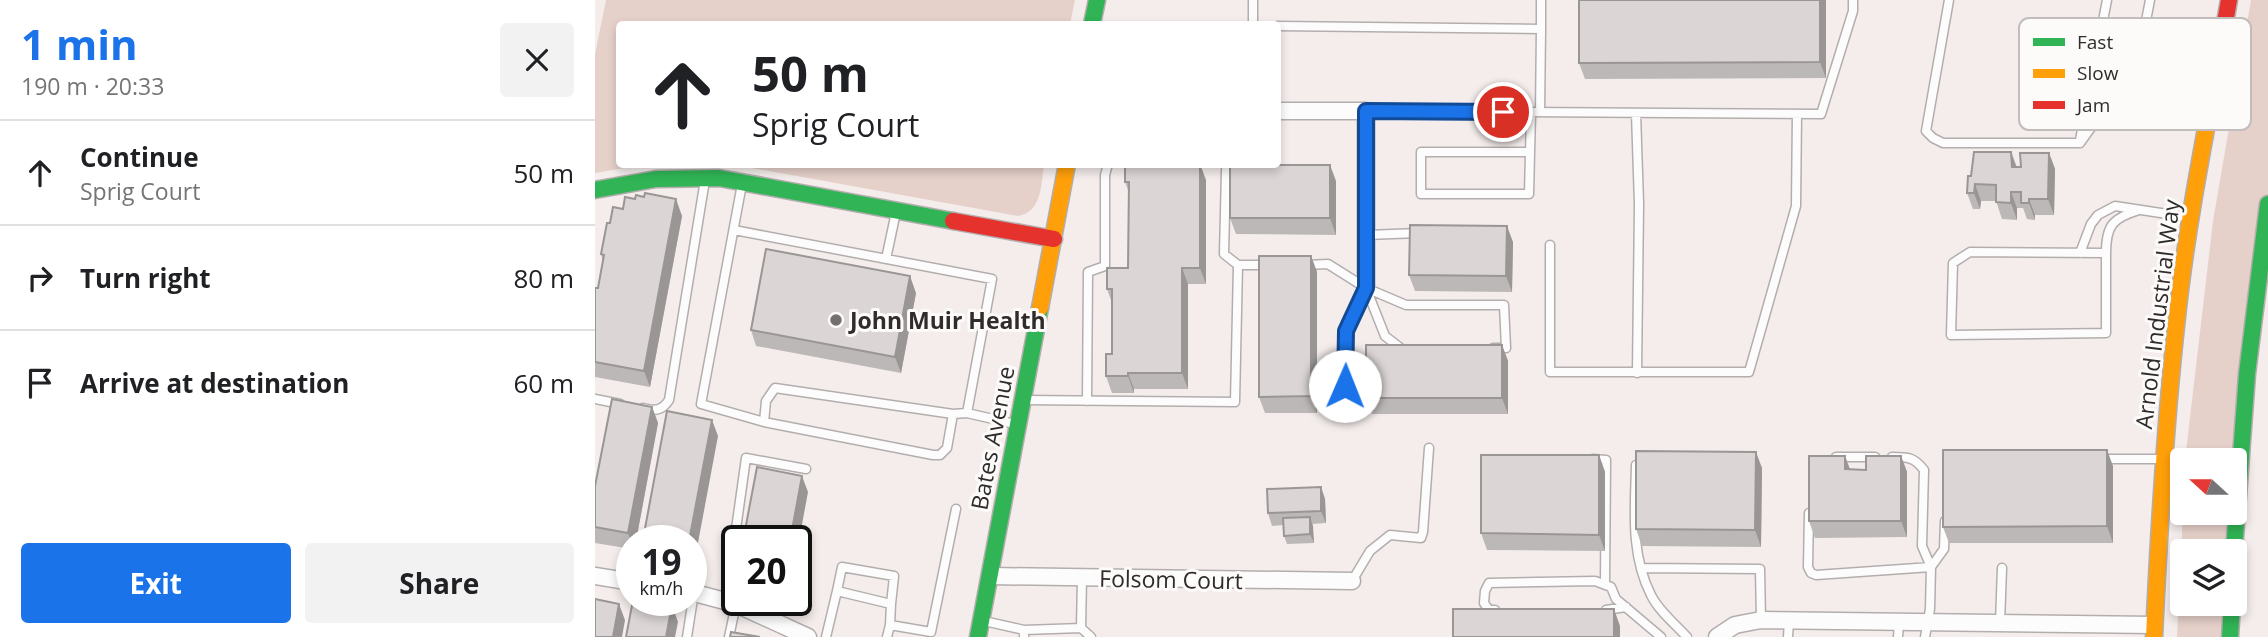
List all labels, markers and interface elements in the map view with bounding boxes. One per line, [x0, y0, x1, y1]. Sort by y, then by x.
text: 1 min [21, 15, 138, 72]
legend [2019, 18, 2251, 130]
button: close [500, 23, 574, 97]
text: Fast [2077, 29, 2113, 55]
text: 50 m [752, 40, 869, 106]
icon: ahead [637, 49, 728, 140]
text: Slow [2077, 60, 2119, 86]
text: 190 m · 20:33 [21, 70, 164, 102]
pin [1473, 82, 1533, 142]
text: Jam [2075, 92, 2110, 118]
icon: arrive [1484, 93, 1522, 131]
text: Sprig Court [752, 103, 919, 146]
text: Continue [80, 139, 199, 175]
icon: ahead [21, 154, 59, 192]
text: 50 m [513, 155, 574, 191]
text: Sprig Court [80, 175, 200, 207]
street label: Arnold Industrial Way [2127, 197, 2187, 431]
icon: right [21, 259, 59, 297]
text: Turn right [80, 260, 211, 296]
text: 80 m [513, 260, 574, 296]
place label: John Muir Health [848, 304, 1046, 336]
marker: John Muir Health [828, 312, 844, 328]
position arrow [1308, 349, 1382, 423]
street label: Bates Avenue [962, 363, 1022, 513]
icon: arrive [21, 364, 59, 402]
text: Arrive at destination [80, 365, 349, 401]
text: 60 m [513, 365, 574, 401]
north arrow [2170, 448, 2247, 525]
map controls [2170, 448, 2247, 616]
speed limit sign: 20 [721, 525, 812, 616]
text: 19 [641, 538, 682, 585]
button: layers [2170, 539, 2247, 616]
button: Exit [21, 543, 291, 623]
button: Share [305, 543, 574, 623]
street label: Folsom Court [1099, 562, 1243, 596]
text: km/h [640, 576, 683, 600]

